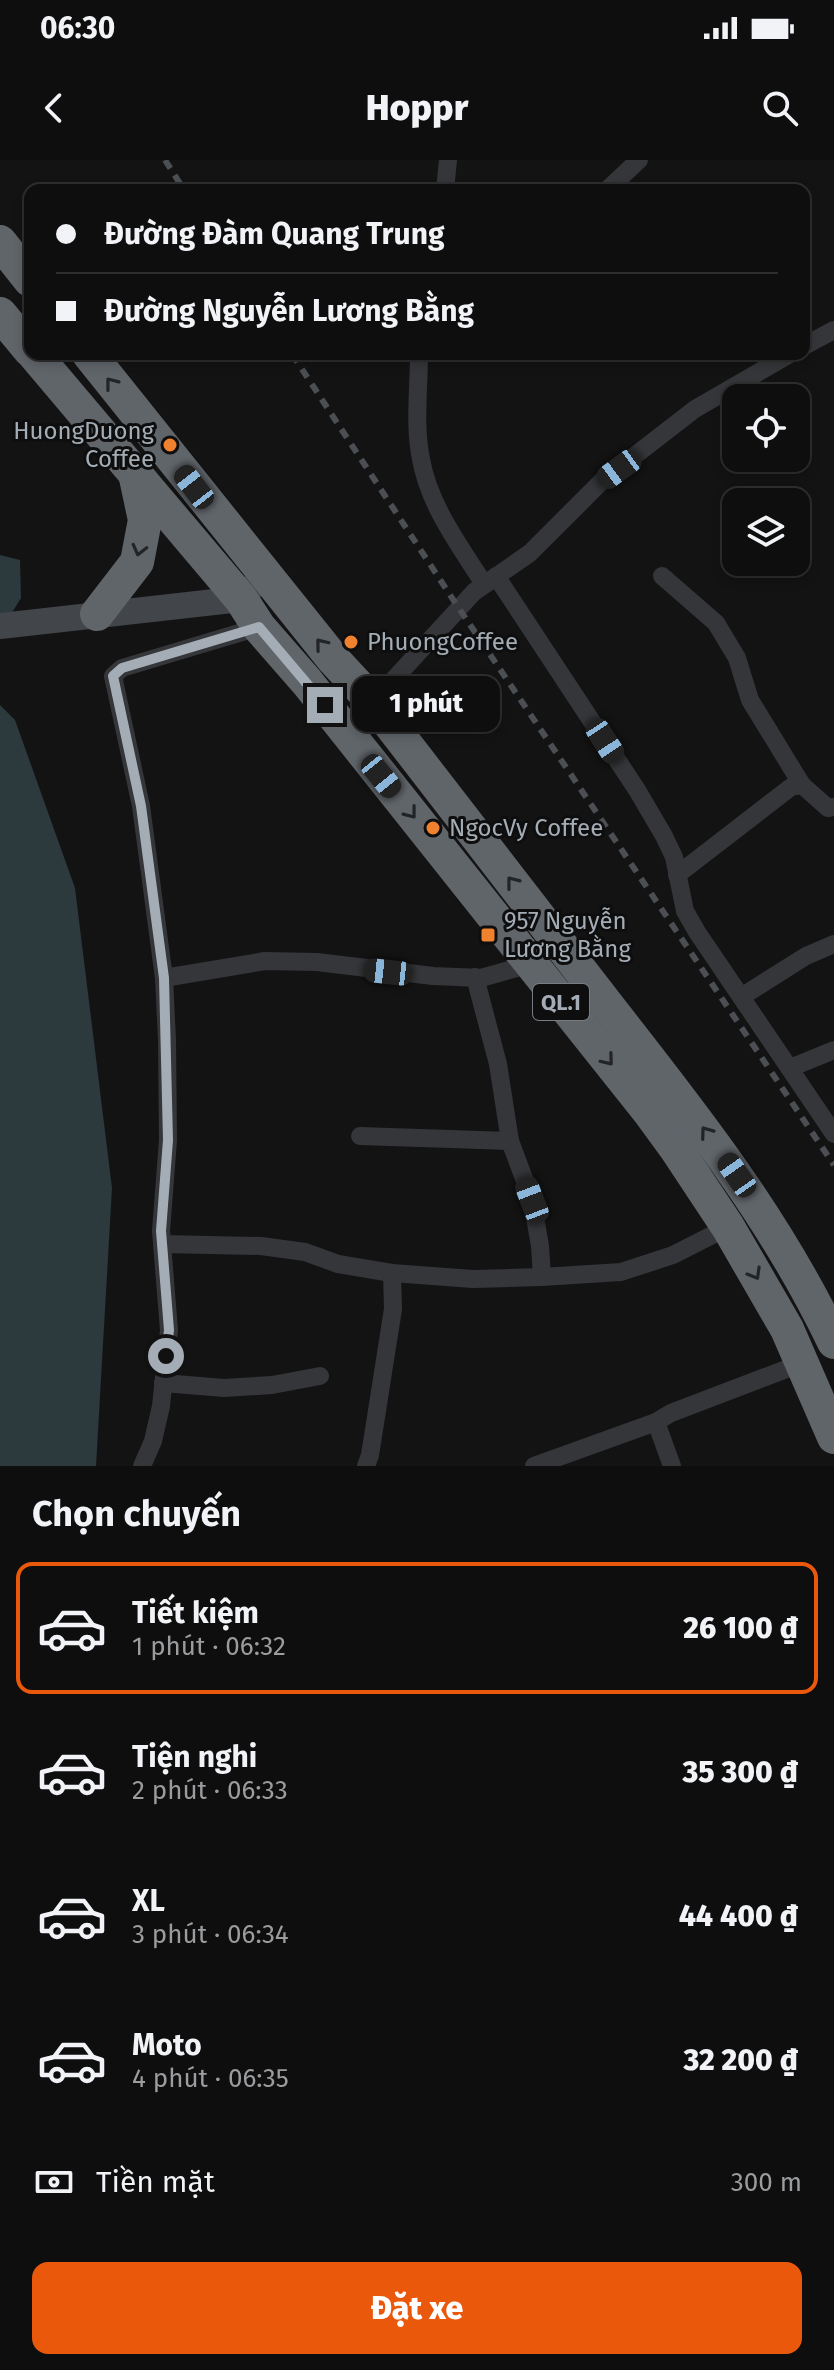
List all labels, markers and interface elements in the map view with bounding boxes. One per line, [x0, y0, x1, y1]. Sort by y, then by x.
text: 06:30 [40, 10, 115, 46]
icon: back [32, 86, 76, 130]
text: Hoppr [366, 86, 468, 130]
icon: search [758, 86, 802, 130]
text: Đường Đàm Quang Trung [104, 216, 444, 252]
text: Đường Nguyễn Lương Bằng [104, 293, 474, 329]
one-way arrow [107, 377, 121, 392]
map controls [722, 384, 810, 576]
button: locate [722, 384, 810, 472]
place label: HuongDuong Coffee [13, 417, 155, 473]
marker: HuongDuong Coffee [161, 436, 179, 454]
car [593, 445, 645, 493]
car [170, 461, 218, 513]
button: layers [722, 488, 810, 576]
one-way arrow [132, 542, 149, 556]
place label: PhuongCoffee [367, 628, 518, 656]
marker: PhuongCoffee [342, 633, 360, 651]
one-way arrow [316, 638, 330, 653]
callout: 1 phút [353, 677, 501, 733]
route end [307, 687, 343, 723]
text: 1 phút [389, 688, 463, 719]
car [582, 714, 628, 768]
car [357, 750, 405, 802]
one-way arrow [401, 804, 416, 818]
place label: NgocVy Coffee [449, 814, 603, 842]
marker: NgocVy Coffee [424, 819, 442, 837]
one-way arrow [508, 876, 522, 891]
place label: 957 Nguyễn Lương Bằng [504, 907, 631, 963]
marker: 957 Nguyễn Lương Bằng [479, 926, 497, 944]
car [363, 958, 413, 986]
road number: QL.1 [533, 984, 589, 1020]
one-way arrow [598, 1051, 613, 1065]
one-way arrow [702, 1126, 716, 1140]
car [713, 1148, 761, 1202]
car [512, 1173, 552, 1227]
one-way arrow [745, 1265, 761, 1280]
route start [148, 1338, 184, 1374]
text: Chọn chuyến [32, 1492, 241, 1536]
icon: car [36, 1592, 108, 1664]
text: Tiết kiệm [132, 1595, 259, 1631]
text: 26 100 ₫ [683, 1610, 798, 1646]
text: 1 phút · 06:32 [132, 1631, 286, 1662]
icon: car [36, 1736, 108, 1808]
text: Tiện nghi [132, 1739, 257, 1775]
text: 35 300 ₫ [682, 1754, 798, 1790]
text: 2 phút · 06:33 [132, 1775, 288, 1806]
icon: car [36, 1880, 108, 1952]
text: XL [132, 1883, 165, 1919]
text: 44 400 ₫ [679, 1898, 798, 1934]
text: 3 phút · 06:34 [132, 1919, 289, 1950]
icon: car [36, 2024, 108, 2096]
text: Moto [132, 2027, 202, 2063]
text: 32 200 ₫ [684, 2042, 798, 2078]
text: 4 phút · 06:35 [132, 2063, 289, 2094]
icon: cash [32, 2160, 76, 2204]
text: Tiền mặt [96, 2164, 215, 2200]
text: 300 m [731, 2167, 802, 2198]
button: Đặt xe [32, 2262, 802, 2354]

